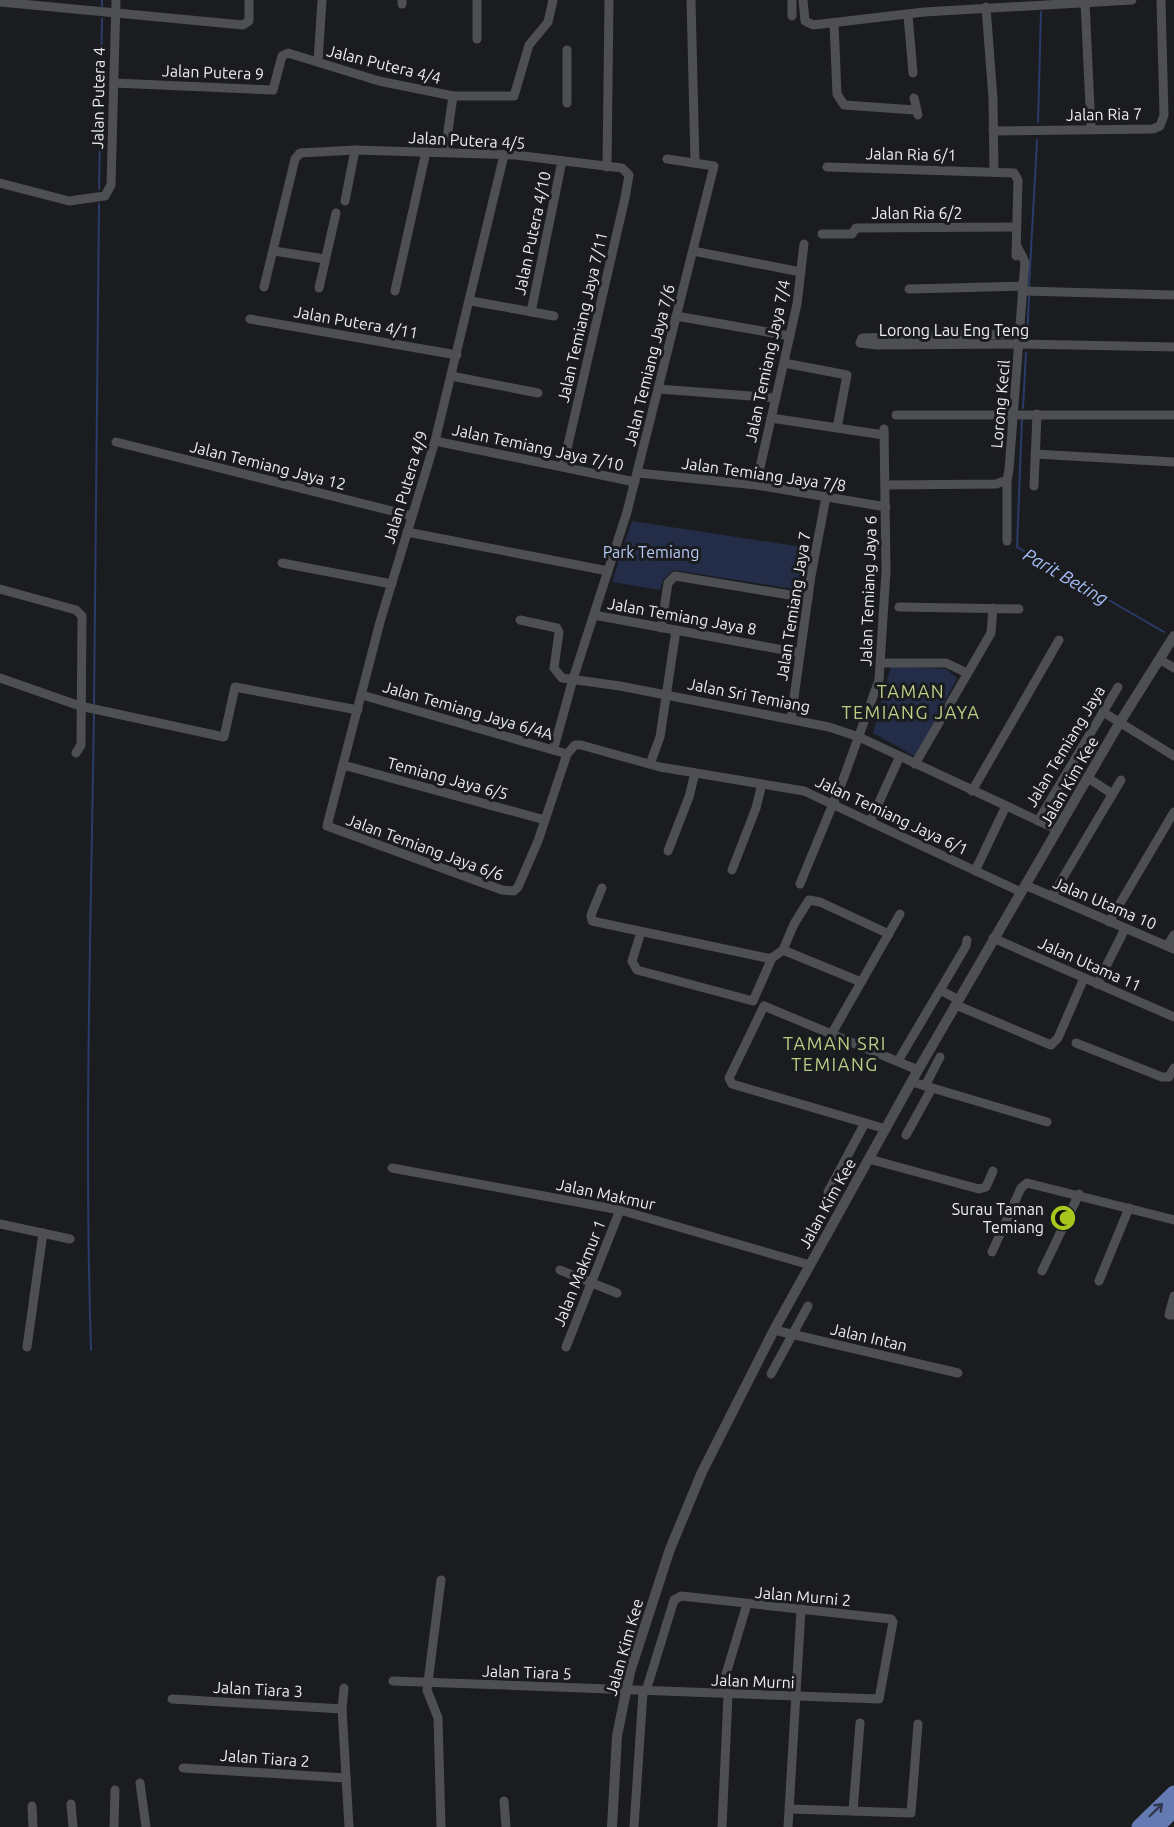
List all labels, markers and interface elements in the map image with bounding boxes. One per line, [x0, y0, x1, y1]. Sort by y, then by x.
street label: Jalan Putera 4/4 [325, 41, 443, 87]
street label: Jalan Putera 4 [88, 47, 108, 149]
street label: Jalan Putera 9 [162, 61, 264, 83]
street label: Jalan Ria 7 [1066, 104, 1142, 124]
street label: Jalan Putera 4/5 [408, 128, 526, 152]
street label: Jalan Ria 6/1 [865, 144, 957, 164]
street label: Jalan Putera 4/10 [510, 169, 554, 297]
street label: Jalan Ria 6/2 [871, 204, 963, 222]
street label: Jalan Temiang Jaya 7/11 [554, 230, 610, 404]
street label: Jalan Temiang Jaya 7/4 [741, 278, 793, 444]
street label: Jalan Temiang Jaya 7/6 [620, 282, 678, 448]
street label: Jalan Putera 4/11 [292, 302, 420, 342]
street label: Lorong Lau Eng Teng [879, 321, 1029, 339]
street label: Lorong Kecil [987, 359, 1013, 449]
street label: Jalan Temiang Jaya 7/10 [451, 420, 625, 474]
street label: Jalan Putera 4/9 [379, 428, 431, 546]
street label: Jalan Temiang Jaya 12 [188, 437, 348, 493]
street label: Jalan Temiang Jaya 7/8 [681, 454, 847, 494]
street label: Jalan Temiang Jaya 6 [856, 515, 880, 667]
street label: Jalan Temiang Jaya 7 [772, 530, 814, 682]
park label: Park Temiang [603, 543, 699, 561]
water label: Parit Beting [1020, 544, 1112, 608]
street label: Jalan Temiang Jaya 8 [606, 594, 758, 638]
street label: Jalan Sri Temiang [686, 674, 812, 716]
street label: Jalan Temiang Jaya 6/4A [381, 677, 556, 743]
district label: TAMAN TEMIANG JAYA [841, 681, 981, 722]
street label: Jalan Temiang Jaya [1022, 682, 1108, 810]
street label: Jalan Kim Kee [1036, 733, 1102, 829]
street label: Temiang Jaya 6/5 [386, 753, 510, 803]
street label: Jalan Temiang Jaya 6/1 [813, 772, 971, 858]
street label: Jalan Temiang Jaya 6/6 [344, 810, 506, 884]
street label: Jalan Utama 10 [1051, 873, 1159, 933]
street label: Jalan Utama 11 [1036, 933, 1144, 995]
district label: TAMAN SRI TEMIANG [783, 1033, 887, 1074]
street label: Jalan Kim Kee [795, 1155, 859, 1251]
street label: Jalan Makmur [555, 1175, 657, 1213]
place label: Surau Taman Temiang [952, 1200, 1044, 1236]
mosque icon: Surau Taman Temiang [1048, 1203, 1078, 1233]
street label: Jalan Makmur 1 [549, 1217, 609, 1329]
street label: Jalan Intan [829, 1319, 909, 1355]
street label: Jalan Murni 2 [754, 1583, 852, 1609]
street label: Jalan Kim Kee [602, 1596, 646, 1698]
street label: Jalan Tiara 5 [482, 1661, 572, 1683]
street label: Jalan Murni [711, 1671, 795, 1691]
street label: Jalan Tiara 3 [213, 1678, 303, 1700]
street label: Jalan Tiara 2 [220, 1746, 310, 1770]
one-way arrow [1149, 1803, 1164, 1817]

